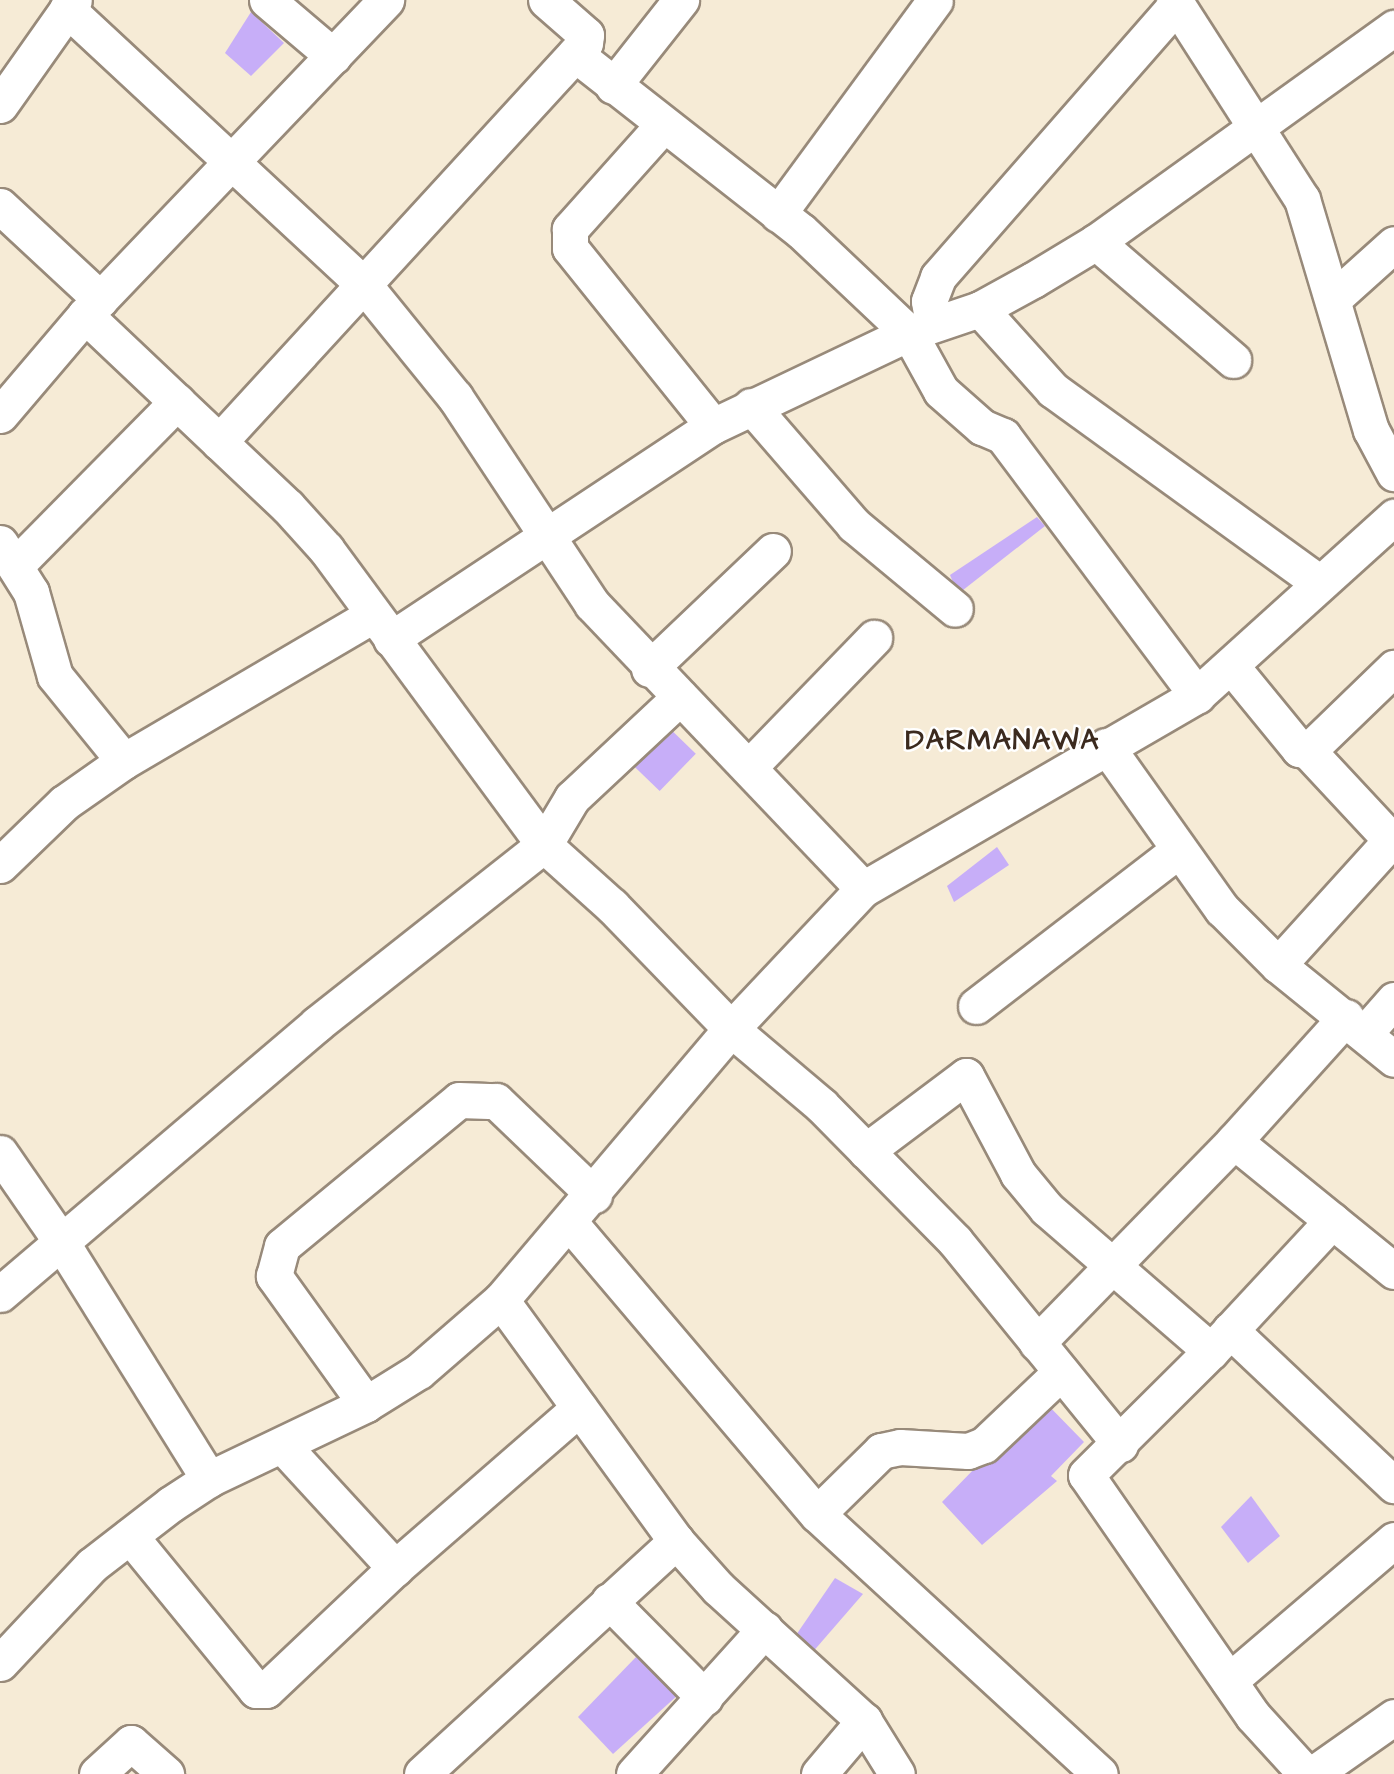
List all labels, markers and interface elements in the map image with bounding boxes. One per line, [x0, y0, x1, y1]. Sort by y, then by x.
district label: DARMANAWA [907, 724, 1099, 758]

